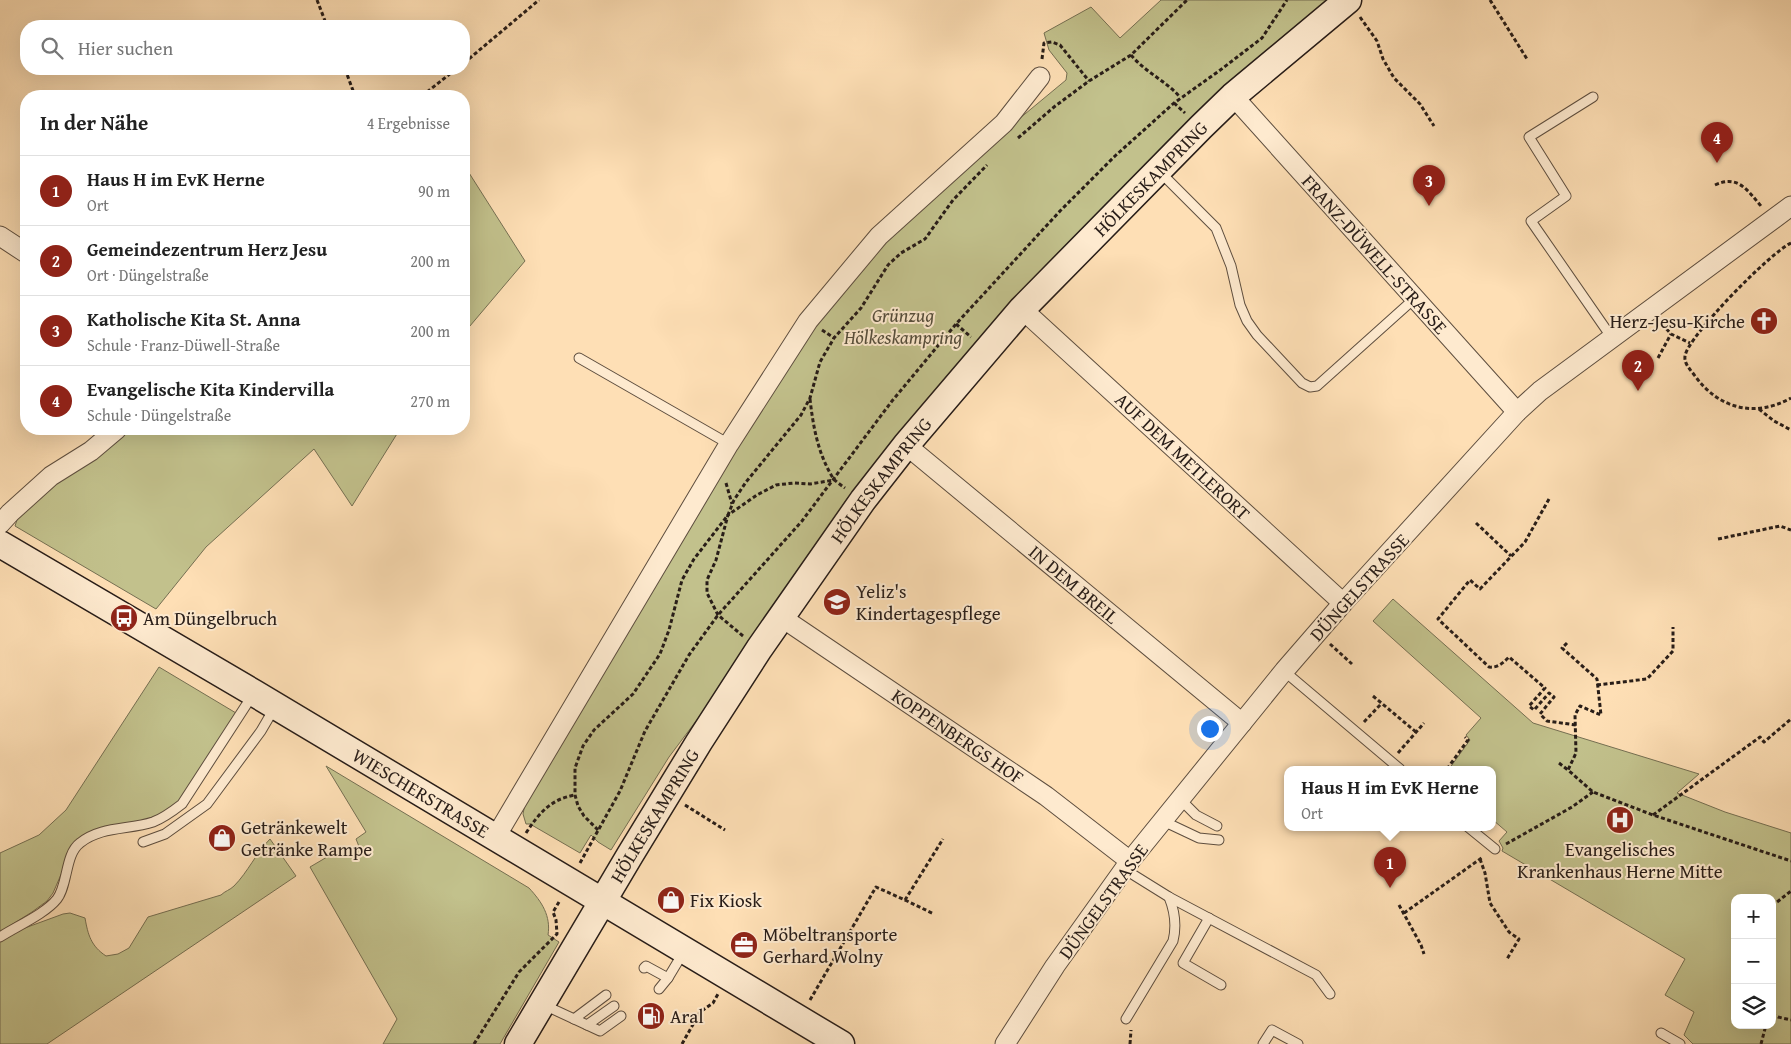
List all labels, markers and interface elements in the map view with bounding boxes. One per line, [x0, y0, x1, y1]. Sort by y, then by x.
search box [20, 20, 470, 75]
icon: search [38, 34, 66, 62]
text: Hier suchen [78, 34, 173, 62]
text: In der Nähe [40, 107, 148, 138]
text: 4 Ergebnisse [367, 111, 450, 135]
street label: HÖLKESKAMPRING [1087, 114, 1214, 243]
pin: 4 [1701, 122, 1733, 163]
text: Haus H im EvK Herne [87, 165, 265, 193]
pin: 3 [1413, 165, 1445, 206]
street label: FRANZ-DÜWELL-STRASSE [1296, 168, 1455, 340]
text: 1 [52, 179, 60, 203]
text: 90 m [418, 179, 450, 203]
text: Ort [87, 193, 109, 217]
text: Gemeindezentrum Herz Jesu [87, 235, 327, 263]
text: 2 [52, 249, 60, 273]
text: 200 m [410, 249, 450, 273]
text: Ort · Düngelstraße [87, 263, 209, 287]
park label: Grünzug Hölkeskampring [843, 301, 962, 351]
text: Katholische Kita St. Anna [87, 305, 301, 333]
church icon: Herz-Jesu-Kirche [1749, 306, 1779, 336]
place label: Herz-Jesu-Kirche [1610, 307, 1745, 335]
text: 3 [52, 319, 60, 343]
text: 200 m [410, 319, 450, 343]
text: Schule · Franz-Düwell-Straße [87, 333, 280, 357]
pin: 2 [1622, 350, 1654, 391]
text: Evangelische Kita Kindervilla [87, 375, 334, 403]
street label: AUF DEM METLERORT [1109, 386, 1257, 527]
text: 4 [52, 389, 60, 413]
text: 270 m [410, 389, 450, 413]
text: Schule · Düngelstraße [87, 403, 231, 427]
street label: HÖLKESKAMPRING [823, 411, 938, 549]
street label: DÜNGELSTRASSE [1303, 526, 1416, 647]
street label: IN DEM BREIL [1023, 538, 1125, 630]
place label: Yeliz's Kindertagespflege [856, 577, 1001, 627]
school or university icon: Yeliz's Kindertagespflege [822, 587, 852, 617]
bus stop icon: Am Düngelbruch [109, 603, 139, 633]
place label: Am Düngelbruch [143, 604, 278, 632]
street label: KOPPENBERGS HOF [886, 681, 1030, 791]
your location [1197, 716, 1223, 742]
street label: WIESCHERSTRASSE [347, 741, 495, 845]
street label: HÖLKESKAMPRING [603, 743, 706, 888]
popup [1284, 766, 1496, 831]
text: Haus H im EvK Herne [1301, 773, 1479, 801]
text: Ort [1301, 801, 1323, 825]
hospital icon: Evangelisches Krankenhaus Herne Mitte [1605, 805, 1635, 835]
place label: Getränkewelt Getränke Rampe [241, 813, 372, 863]
shop icon: Getränkewelt Getränke Rampe [207, 823, 237, 853]
place label: Evangelisches Krankenhaus Herne Mitte [1517, 835, 1723, 885]
street label: DÜNGELSTRASSE [1051, 837, 1155, 965]
pin: 1 [1374, 847, 1406, 888]
shop icon: Fix Kiosk [656, 885, 686, 915]
place label: Fix Kiosk [690, 886, 762, 914]
map controls [1731, 894, 1776, 1029]
button: + [1731, 894, 1776, 939]
place label: Möbeltransporte Gerhard Wolny [763, 920, 897, 970]
office icon: Möbeltransporte Gerhard Wolny [729, 930, 759, 960]
button: − [1731, 939, 1776, 984]
button: layers [1731, 984, 1776, 1029]
fuel station icon: Aral [636, 1001, 666, 1031]
place label: Aral [670, 1002, 703, 1030]

